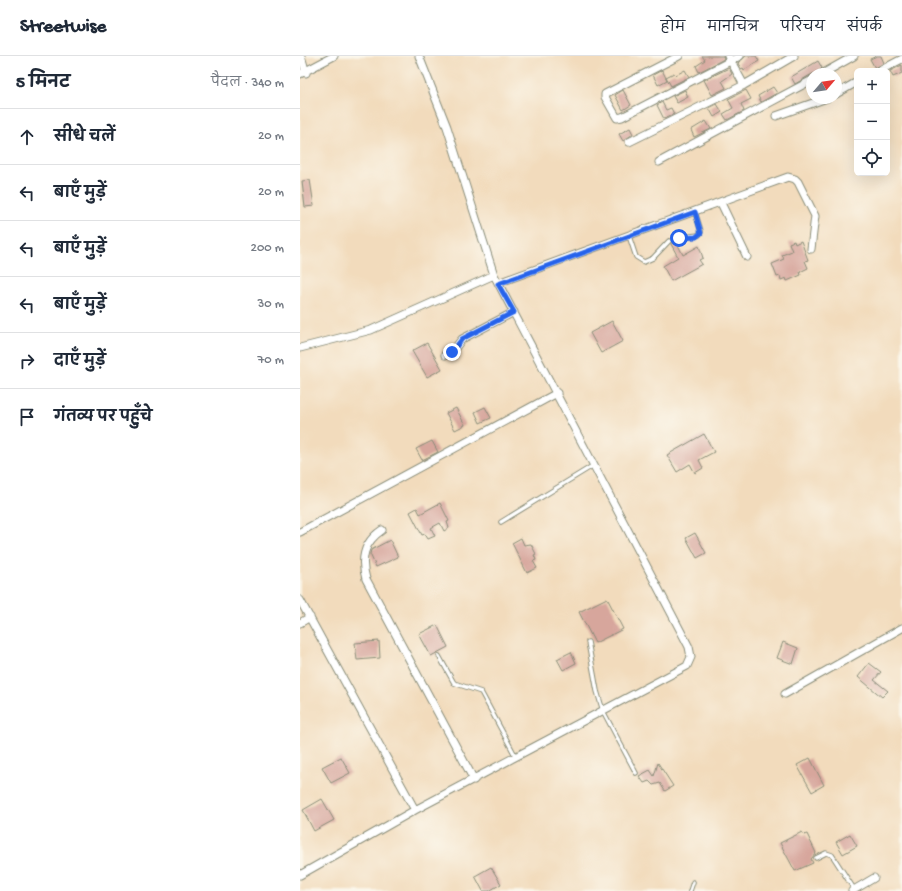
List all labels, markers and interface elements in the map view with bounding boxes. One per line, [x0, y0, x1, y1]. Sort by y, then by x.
text: Streetwise [20, 16, 106, 39]
text: होम [661, 20, 685, 37]
text: मानचित्र [707, 20, 759, 37]
text: परिचय [781, 20, 825, 37]
text: संपर्क [847, 20, 882, 37]
north arrow [806, 68, 842, 104]
map controls [854, 68, 890, 176]
button: + [854, 68, 890, 104]
text: 5 मिनट [16, 74, 70, 94]
text: पैदल · 340 m [211, 76, 284, 91]
button: − [854, 104, 890, 140]
icon: ahead [16, 126, 38, 148]
text: सीधे चलें [54, 129, 115, 147]
text: 20 m [258, 129, 284, 144]
button: locate [854, 140, 890, 176]
icon: left [16, 182, 38, 204]
text: बाएँ मुड़ें [54, 185, 106, 203]
text: 20 m [258, 185, 284, 200]
route start [670, 229, 688, 247]
icon: left [16, 238, 38, 260]
text: बाएँ मुड़ें [54, 241, 106, 259]
text: 200 m [251, 241, 284, 256]
icon: left [16, 294, 38, 316]
text: बाएँ मुड़ें [54, 297, 106, 315]
text: 30 m [258, 297, 284, 312]
route end [443, 343, 461, 361]
icon: right [16, 350, 38, 372]
text: दाएँ मुड़ें [54, 353, 106, 371]
text: 70 m [258, 353, 284, 368]
icon: arrive [16, 406, 38, 428]
text: गंतव्य पर पहुँचे [54, 409, 152, 427]

